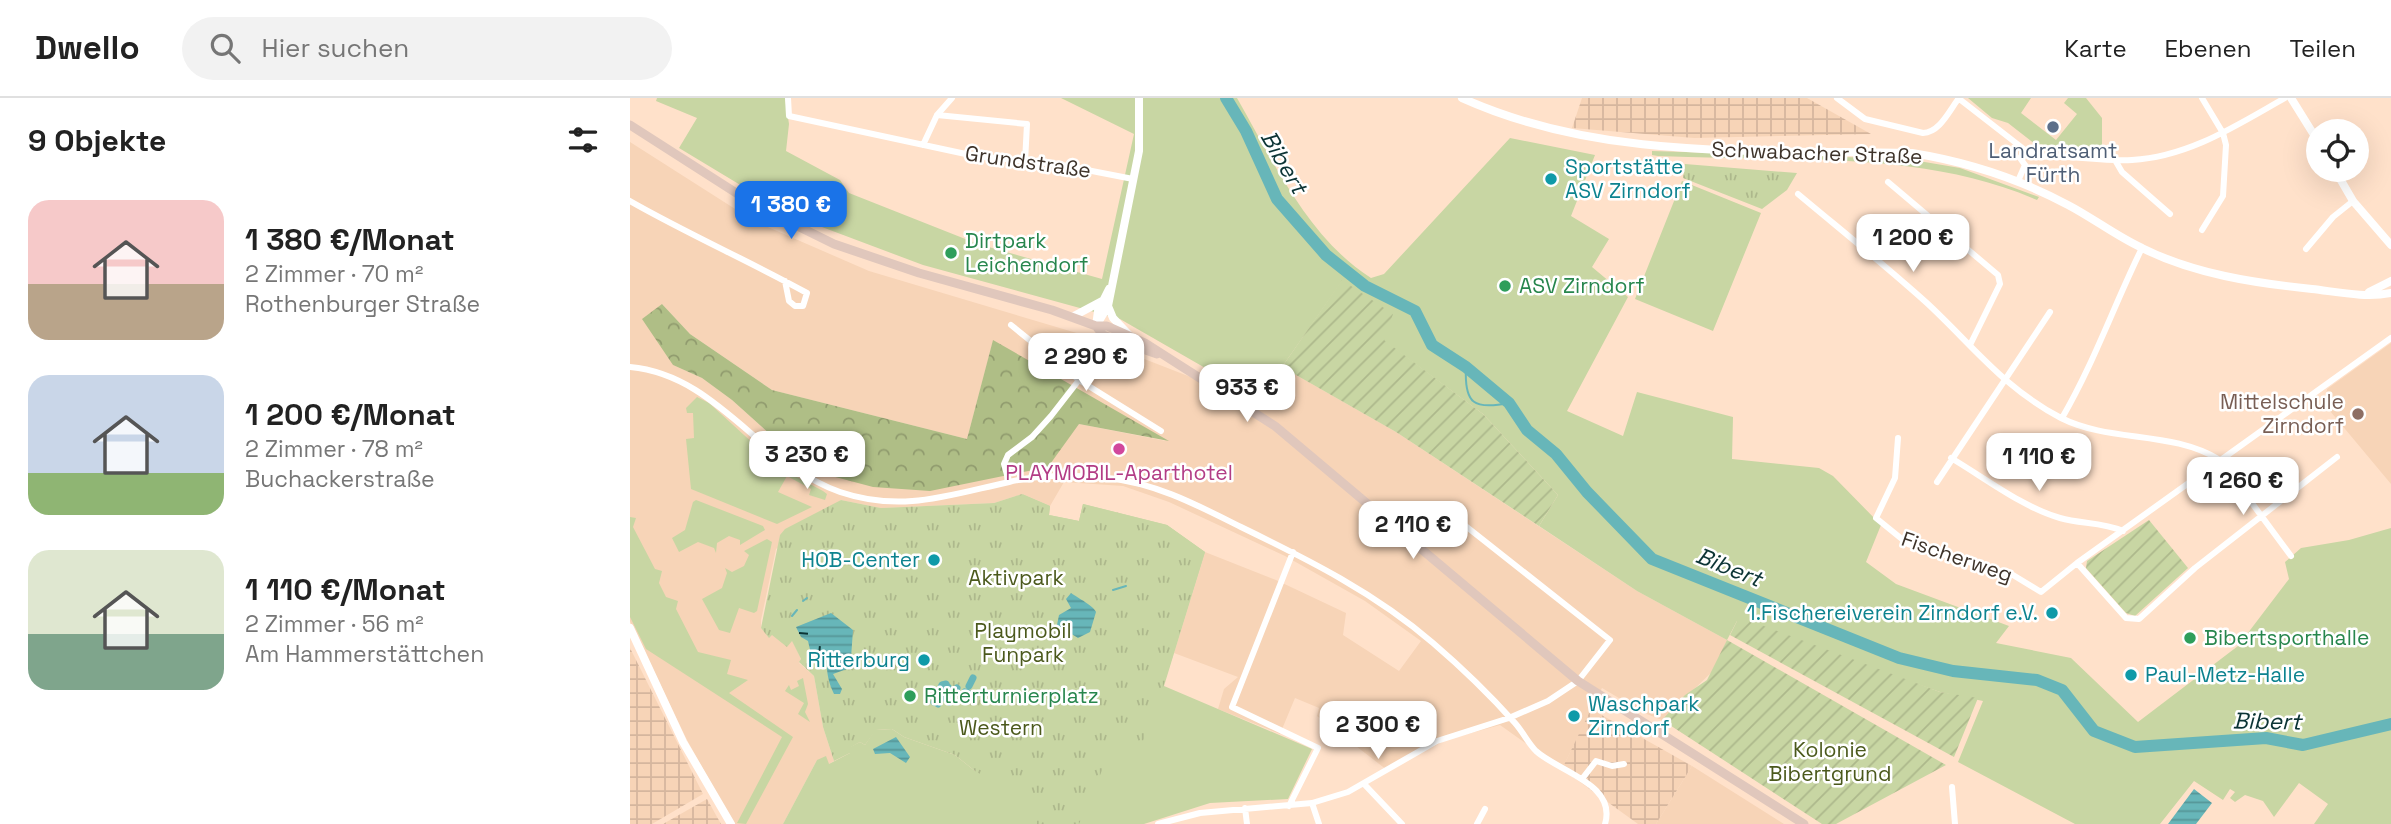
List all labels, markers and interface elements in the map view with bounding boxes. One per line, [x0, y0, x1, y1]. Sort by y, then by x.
search box [182, 17, 672, 80]
text: Dwello [35, 27, 140, 69]
icon: search [206, 29, 244, 67]
text: Hier suchen [262, 31, 409, 65]
text: Karte [2064, 33, 2127, 64]
text: Ebenen [2165, 33, 2251, 64]
text: Teilen [2289, 33, 2356, 64]
marker: Landratsamt Fürth [2045, 119, 2061, 135]
map controls [2306, 119, 2369, 182]
button: locate [2306, 119, 2369, 182]
text: 9 Objekte [28, 121, 166, 160]
icon: filters [564, 121, 602, 159]
water label: Bibert [1254, 125, 1315, 201]
street label: Schwabacher Straße [1711, 135, 1923, 170]
place label: Landratsamt Fürth [1988, 137, 2118, 188]
street label: Grundstraße [963, 139, 1093, 184]
place label: Sportstätte ASV Zirndorf [1565, 153, 1691, 204]
marker: Sportstätte ASV Zirndorf [1543, 171, 1559, 187]
pin: 1 380 € [726, 181, 856, 241]
text: 1 380 € [751, 189, 831, 219]
pin: 1 200 € [1848, 214, 1978, 274]
text: 1 380 €/Monat [245, 220, 455, 259]
text: 1 200 € [1872, 222, 1954, 252]
place label: Dirtpark Leichendorf [965, 227, 1088, 278]
icon: home [84, 228, 168, 312]
marker: Dirtpark Leichendorf [943, 245, 959, 261]
text: 2 Zimmer · 70 m² [245, 259, 423, 289]
place label: ASV Zirndorf [1519, 272, 1645, 299]
marker: ASV Zirndorf [1497, 278, 1513, 294]
text: Rothenburger Straße [245, 289, 480, 319]
pin: 2 290 € [1021, 334, 1151, 393]
text: 2 290 € [1044, 341, 1128, 371]
pin: 933 € [1198, 364, 1296, 424]
text: 933 € [1215, 372, 1279, 402]
place label: Mittelschule Zirndorf [2220, 388, 2344, 439]
text: 1 200 €/Monat [245, 395, 456, 434]
icon: home [84, 403, 168, 487]
marker: Mittelschule Zirndorf [2350, 406, 2366, 422]
pin: 3 230 € [742, 432, 872, 491]
text: 2 Zimmer · 78 m² [245, 434, 423, 464]
pin: 1 110 € [1974, 434, 2104, 493]
text: 3 230 € [765, 439, 849, 469]
marker: PLAYMOBIL-Aparthotel [1111, 441, 1127, 457]
text: 1 110 € [2002, 441, 2076, 471]
pin: 1 260 € [2178, 458, 2308, 517]
place label: PLAYMOBIL-Aparthotel [1005, 459, 1233, 486]
text: Buchackerstraße [245, 464, 435, 494]
text: 1 260 € [2203, 465, 2283, 495]
pin: 2 110 € [1348, 502, 1478, 561]
text: 2 110 € [1375, 509, 1451, 539]
street label: Fischerweg [1898, 525, 2016, 588]
water label: Bibert [1692, 540, 1769, 595]
place label: HOB-Center [801, 546, 920, 573]
marker: HOB-Center [926, 552, 942, 568]
park label: Aktivpark [968, 564, 1064, 591]
text: 1 110 €/Monat [245, 570, 446, 609]
icon: home [84, 578, 168, 662]
place label: 1.Fischereiverein Zirndorf e.V. [1747, 599, 2038, 626]
marker: 1.Fischereiverein Zirndorf e.V. [2044, 605, 2060, 621]
text: 2 Zimmer · 56 m² [245, 609, 424, 639]
park label: Playmobil Funpark [974, 617, 1072, 668]
place label: Bibertsporthalle [2204, 624, 2369, 651]
marker: Bibertsporthalle [2182, 630, 2198, 646]
text: Am Hammerstättchen [245, 639, 484, 669]
place label: Ritterburg [807, 646, 910, 673]
marker: Ritterburg [916, 652, 932, 668]
place label: Paul-Metz-Halle [2145, 661, 2305, 688]
marker: Paul-Metz-Halle [2123, 667, 2139, 683]
place label: Ritterturnierplatz [924, 682, 1099, 709]
marker: Ritterturnierplatz [902, 688, 918, 704]
place label: Waschpark Zirndorf [1588, 690, 1699, 741]
pin: 2 300 € [1313, 702, 1443, 761]
water label: Bibert [2232, 705, 2304, 737]
marker: Waschpark Zirndorf [1566, 708, 1582, 724]
text: 2 300 € [1336, 709, 1420, 739]
park label: Western [959, 714, 1043, 741]
park label: Kolonie Bibertgrund [1769, 736, 1891, 787]

